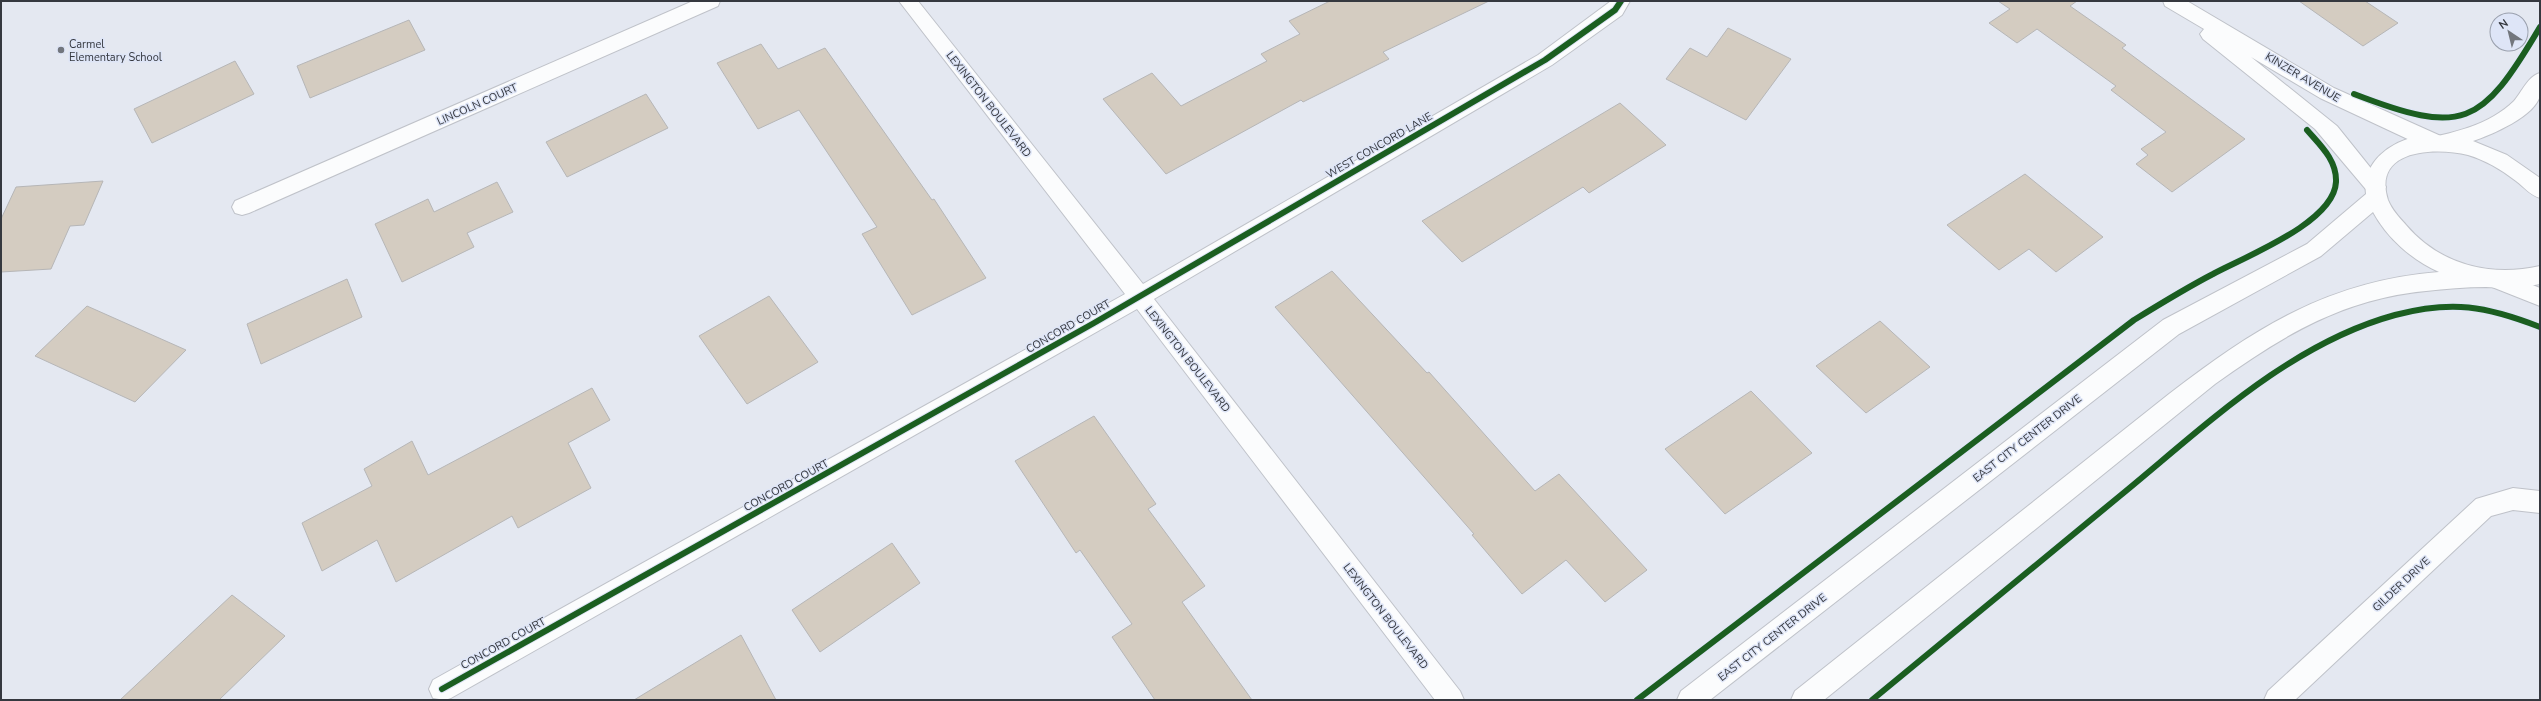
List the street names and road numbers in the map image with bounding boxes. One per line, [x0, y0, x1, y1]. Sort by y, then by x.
street label: LEXINGTON BOULEVARD [943, 48, 1035, 160]
street label: KINZER AVENUE [2262, 49, 2343, 106]
street label: LINCOLN COURT [434, 80, 520, 129]
street label: WEST CONCORD LANE [1323, 109, 1435, 182]
street label: CONCORD COURT [1023, 296, 1113, 357]
street label: LEXINGTON BOULEVARD [1142, 303, 1234, 415]
street label: EAST CITY CENTER DRIVE [1970, 391, 2085, 486]
street label: CONCORD COURT [741, 456, 832, 515]
street label: GILDER DRIVE [2369, 554, 2433, 615]
street label: LEXINGTON BOULEVARD [1340, 560, 1432, 672]
street label: EAST CITY CENTER DRIVE [1715, 590, 1830, 685]
street label: CONCORD COURT [458, 614, 549, 673]

